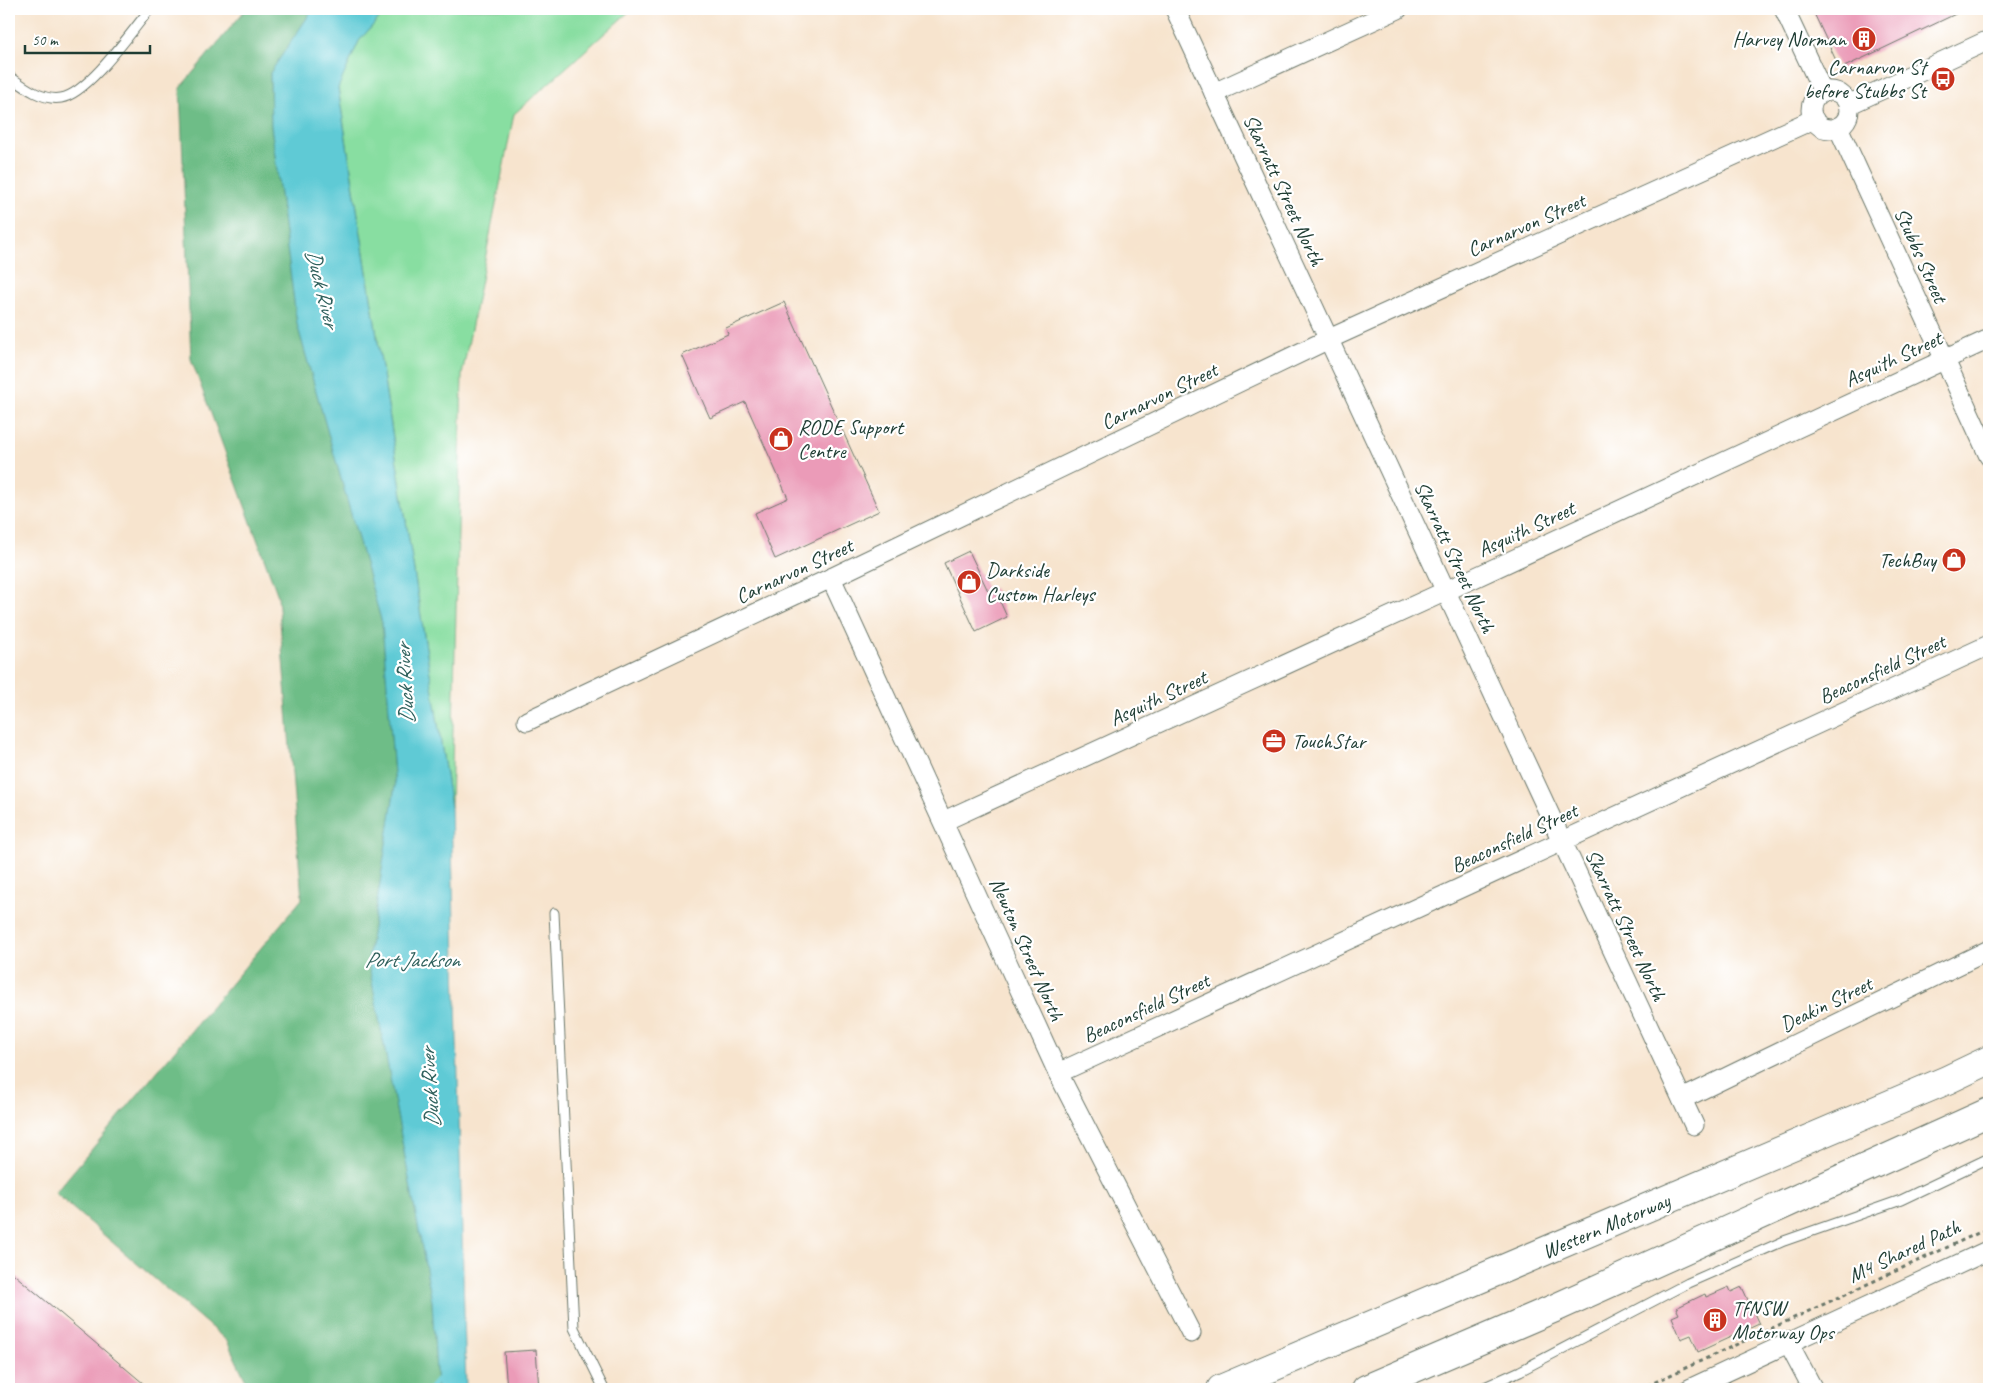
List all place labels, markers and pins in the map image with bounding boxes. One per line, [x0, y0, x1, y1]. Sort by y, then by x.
place label: Harvey Norman [1732, 26, 1848, 52]
building icon: Harvey Norman [1851, 26, 1877, 52]
place label: Carnarvon St before Stubbs St [1804, 54, 1929, 104]
bus stop icon: Carnarvon St before Stubbs St [1930, 66, 1956, 92]
place label: RODE Support Centre [798, 414, 905, 464]
shop icon: RODE Support Centre [768, 426, 794, 452]
place label: TechBuy [1879, 547, 1938, 573]
shop icon: TechBuy [1941, 547, 1967, 573]
place label: Darkside Custom Harleys [986, 557, 1096, 607]
shop icon: Darkside Custom Harleys [956, 569, 982, 595]
office icon: TouchStar [1261, 728, 1287, 754]
place label: TouchStar [1292, 728, 1368, 754]
place label: TfNSW Motorway Ops [1732, 1295, 1836, 1345]
building icon: TfNSW Motorway Ops [1702, 1307, 1728, 1333]

